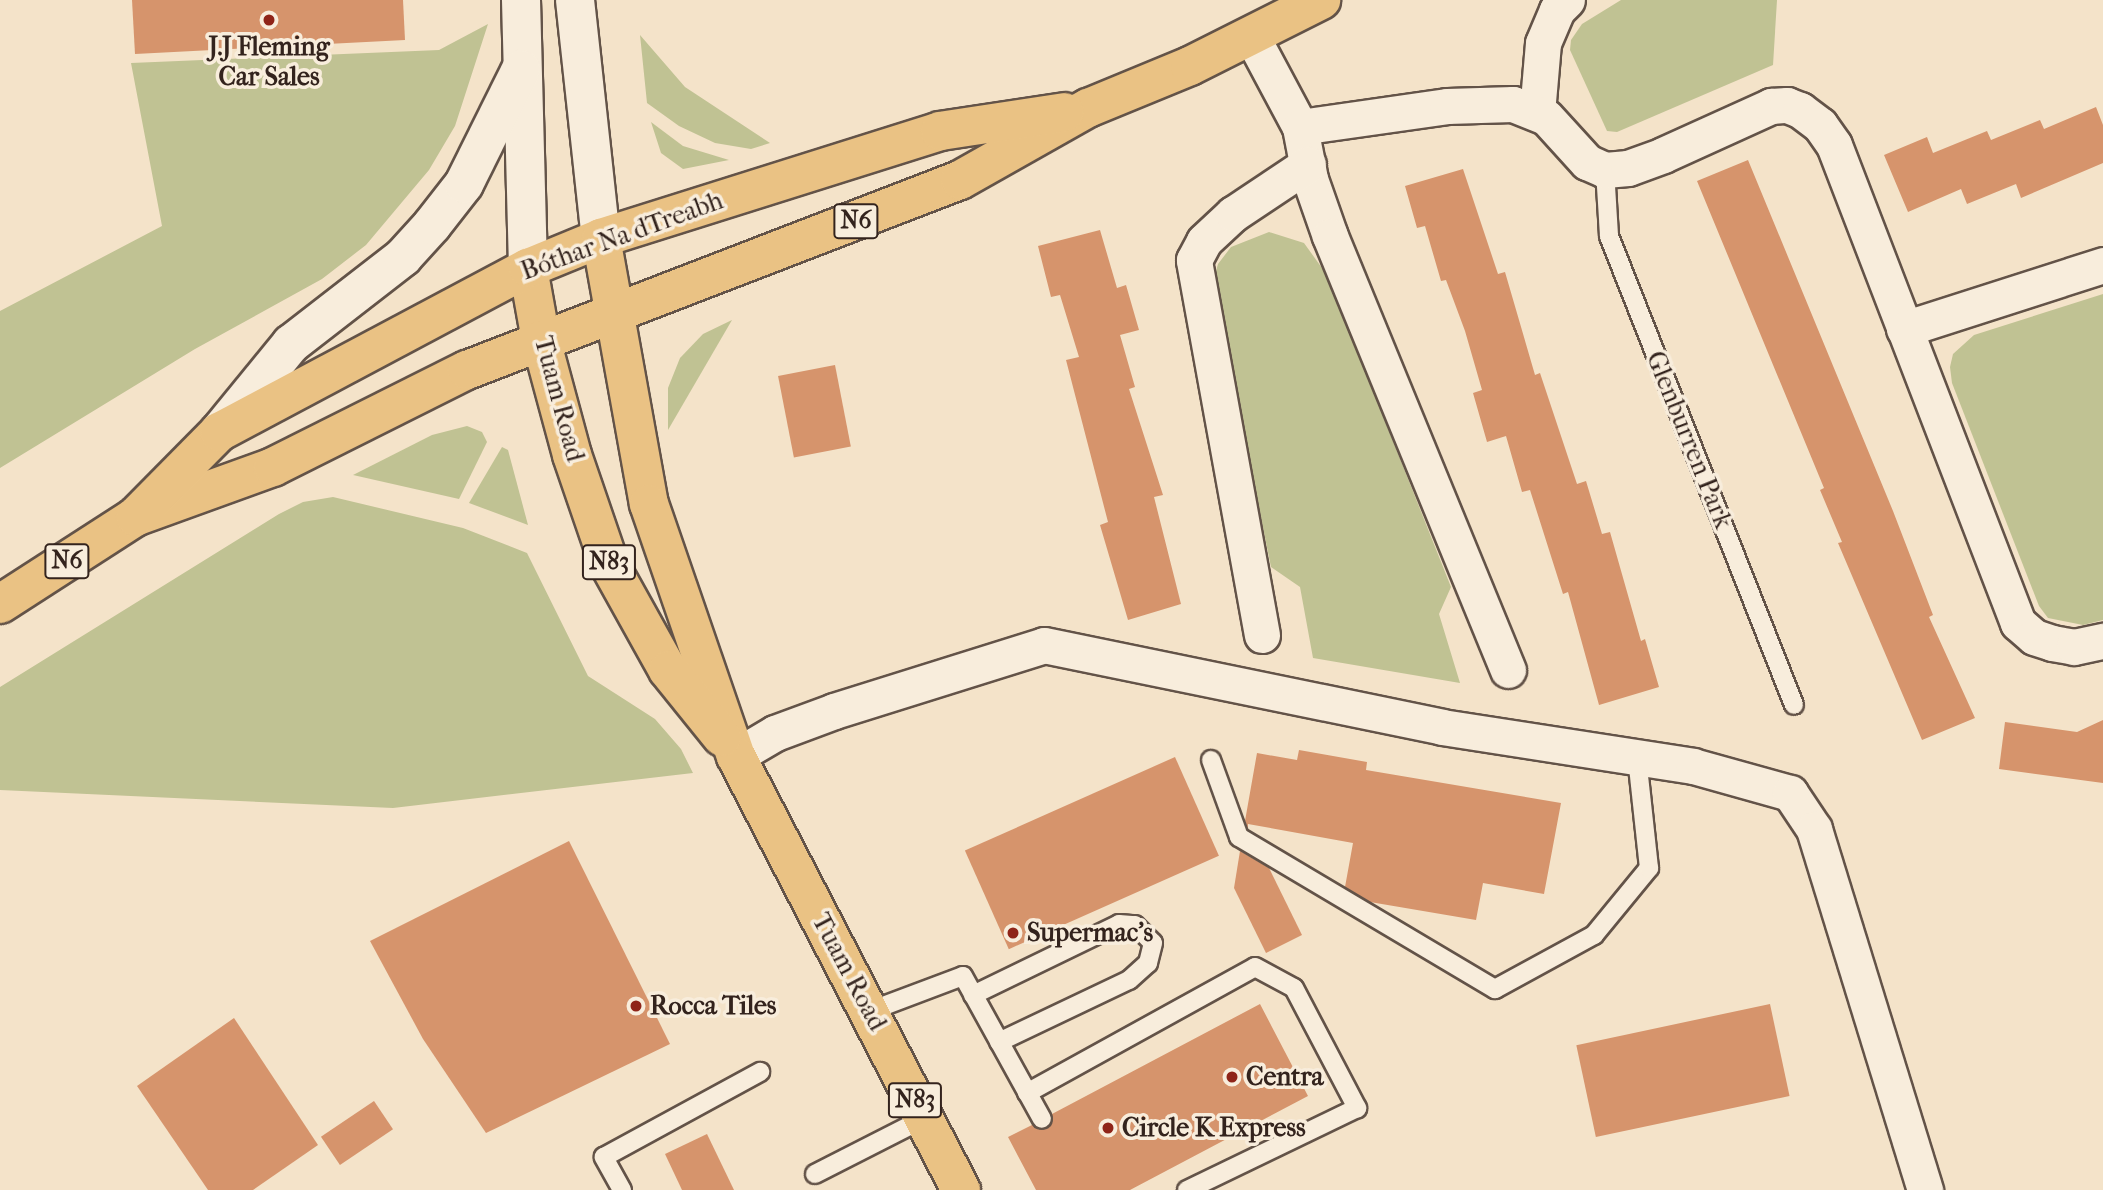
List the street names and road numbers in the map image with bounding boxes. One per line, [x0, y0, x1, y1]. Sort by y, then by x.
street label: Bóthar Na dTreabh [517, 185, 727, 287]
road number: N6 [833, 201, 879, 242]
street label: Tuam Road [527, 333, 591, 465]
street label: Glenburren Park [1639, 347, 1739, 533]
road number: N6 [44, 540, 90, 582]
road number: N83 [581, 542, 637, 582]
street label: Tuam Road [805, 908, 893, 1036]
road number: N83 [887, 1080, 943, 1120]

